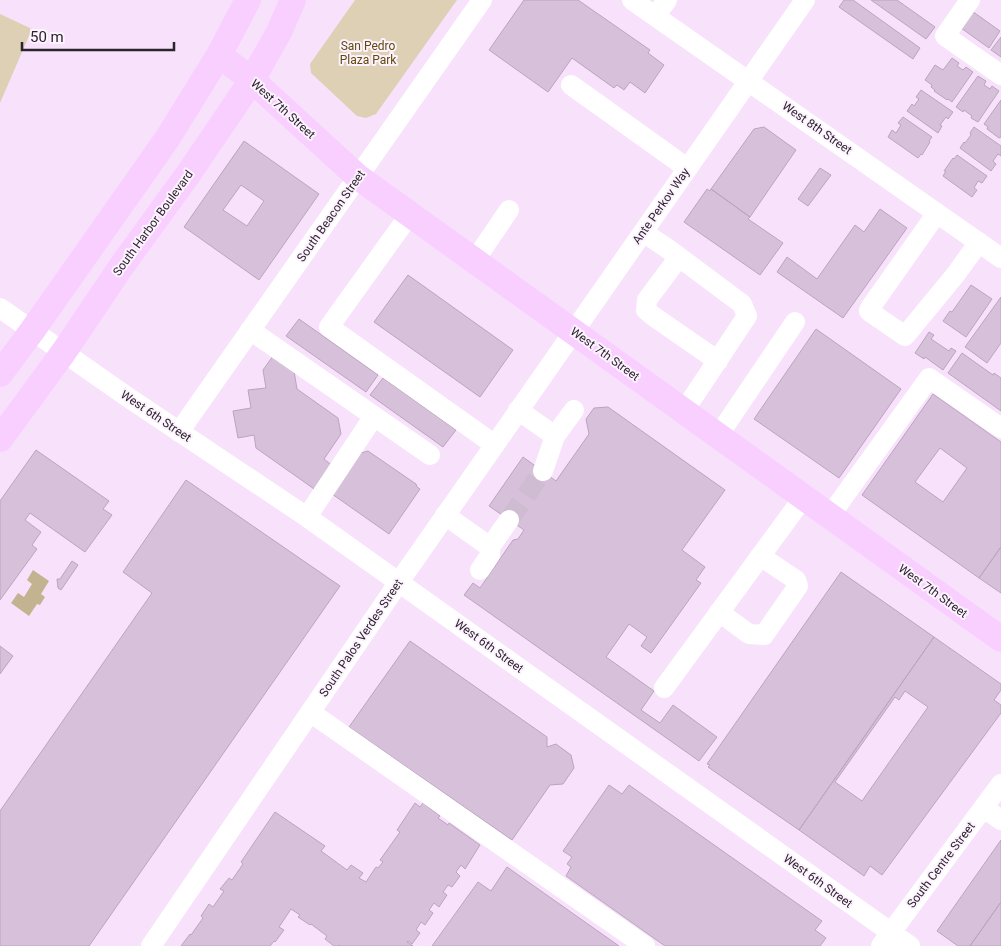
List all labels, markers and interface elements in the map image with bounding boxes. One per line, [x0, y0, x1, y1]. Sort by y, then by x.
scale bar [22, 20, 175, 52]
text: 50 m [30, 28, 64, 46]
park label: San Pedro Plaza Park [340, 39, 397, 67]
street label: West 7th Street [248, 76, 318, 142]
street label: West 8th Street [779, 99, 855, 157]
street label: Ante Perkov Way [629, 165, 693, 247]
street label: South Beacon Street [294, 167, 368, 265]
street label: South Harbor Boulevard [110, 168, 196, 278]
street label: West 7th Street [568, 324, 642, 384]
street label: West 6th Street [118, 387, 194, 445]
street label: West 7th Street [896, 561, 970, 621]
street label: South Palos Verdes Street [316, 577, 406, 699]
street label: West 6th Street [452, 616, 526, 676]
street label: South Centre Street [904, 819, 978, 911]
street label: West 6th Street [781, 851, 855, 911]

